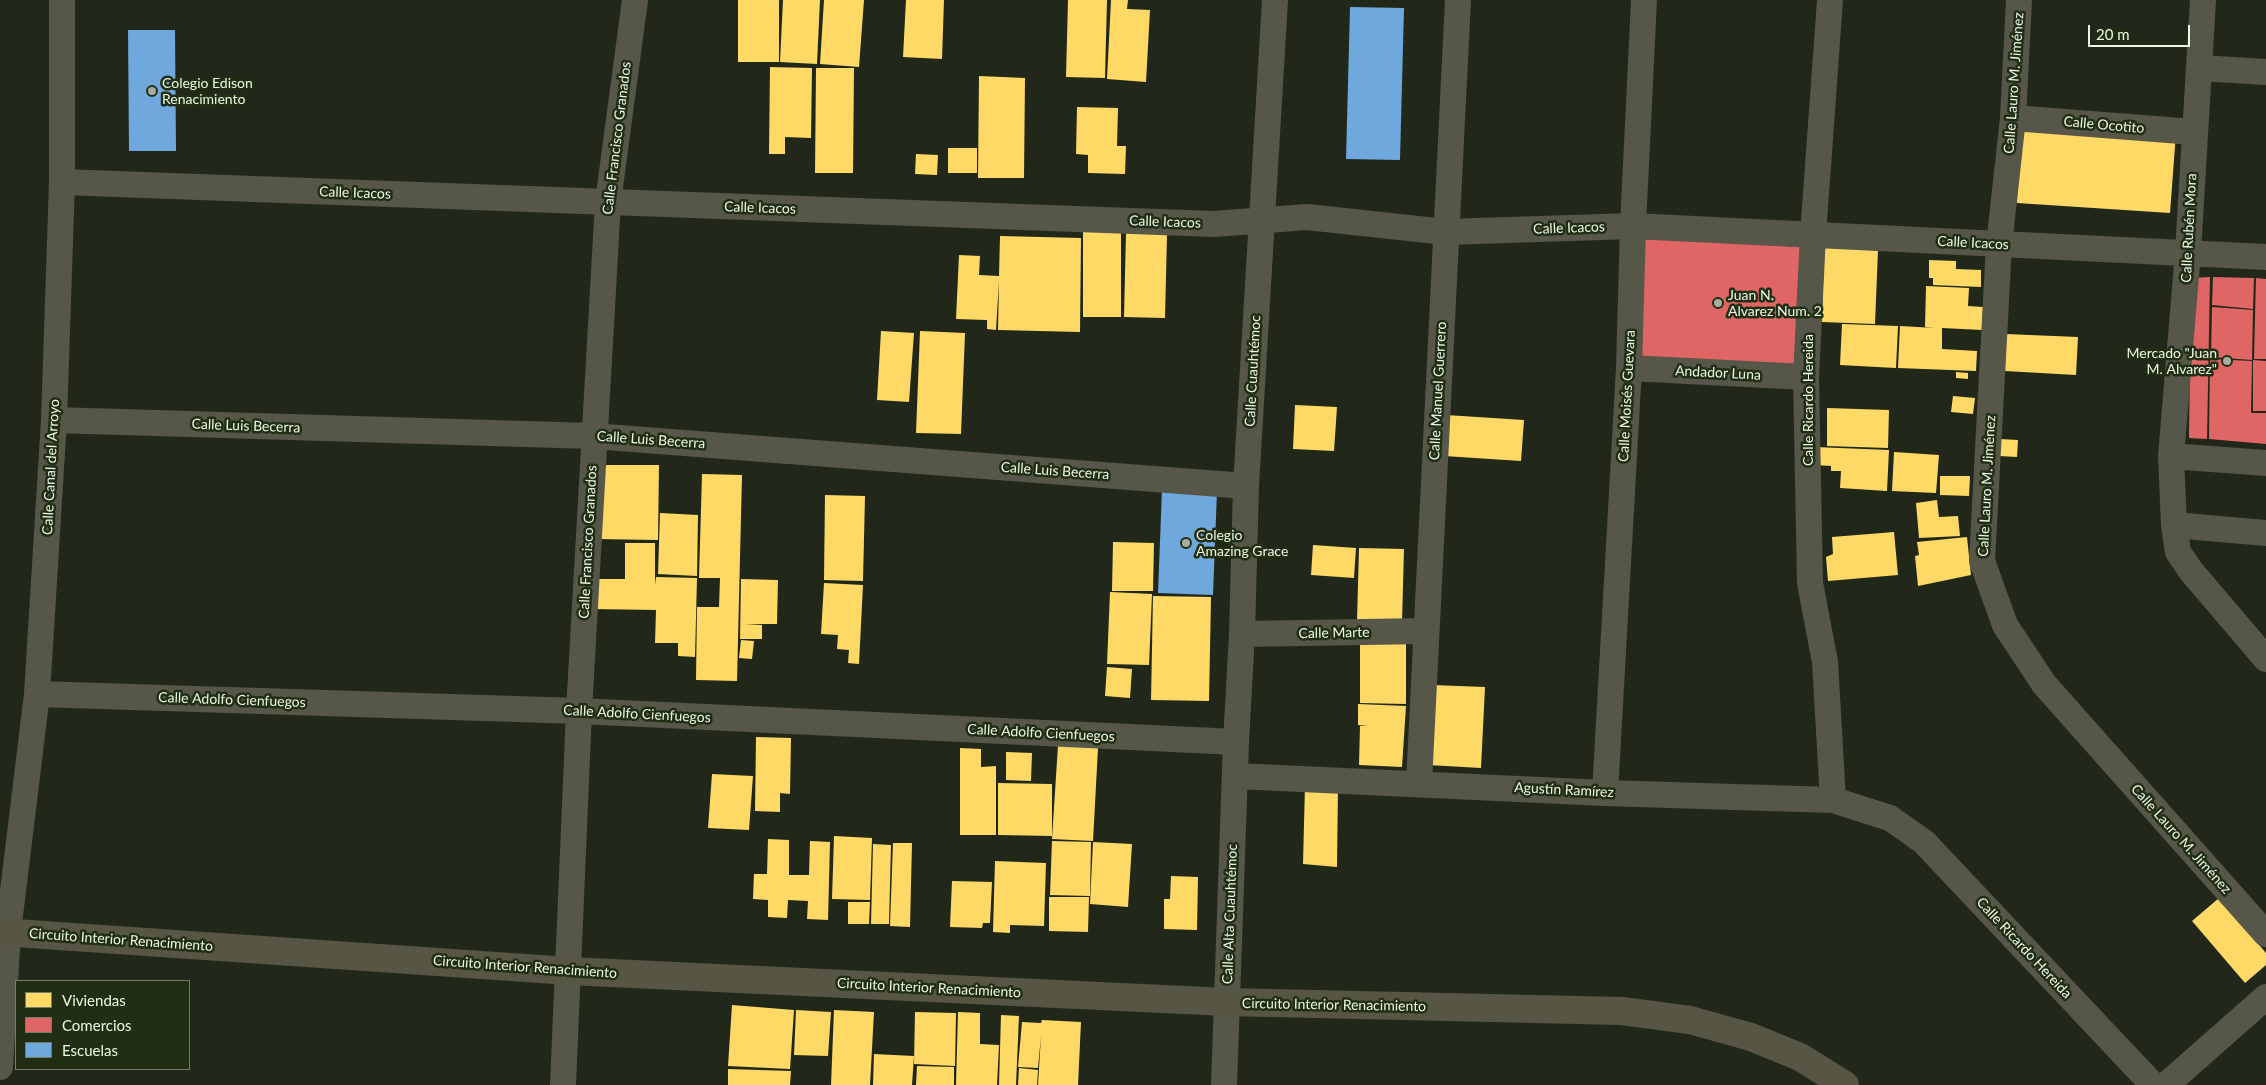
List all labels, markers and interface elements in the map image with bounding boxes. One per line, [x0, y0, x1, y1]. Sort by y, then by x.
street label: Calle Lauro M. Jiménez [2001, 12, 2027, 154]
scale bar [2091, 15, 2194, 47]
text: 20 m [2096, 25, 2130, 43]
street label: Calle Francisco Granados [599, 61, 635, 215]
place label: Colegio Edison Renacimiento [162, 75, 253, 108]
marker: Colegio Edison Renacimiento [146, 85, 158, 97]
street label: Calle Ocotito [2063, 113, 2145, 137]
street label: Calle Rubén Mora [2178, 173, 2200, 283]
street label: Calle Icacos [319, 183, 391, 203]
street label: Calle Icacos [724, 198, 796, 218]
street label: Calle Icacos [1129, 212, 1201, 232]
street label: Calle Icacos [1533, 218, 1605, 238]
street label: Calle Icacos [1937, 233, 2009, 253]
place label: Juan N. Alvarez Num. 2 [1728, 287, 1822, 320]
marker: Juan N. Alvarez Num. 2 [1712, 297, 1724, 309]
street label: Calle Cuauhtémoc [1242, 315, 1264, 427]
street label: Calle Manuel Guerrero [1426, 321, 1450, 461]
street label: Calle Moisés Guevara [1615, 330, 1639, 462]
street label: Calle Ricardo Hereida [1800, 334, 1816, 466]
place label: Mercado "Juan M. Alvarez" [2127, 345, 2217, 378]
marker: Mercado "Juan M. Alvarez" [2221, 355, 2233, 367]
street label: Andador Luna [1675, 362, 1761, 384]
street label: Calle Canal del Arroyo [39, 399, 63, 535]
street label: Calle Lauro M. Jiménez [1975, 415, 1999, 557]
street label: Calle Luis Becerra [191, 416, 301, 436]
street label: Calle Luis Becerra [596, 428, 706, 452]
street label: Calle Luis Becerra [1000, 459, 1110, 483]
street label: Calle Francisco Granados [576, 465, 600, 619]
place label: Colegio Amazing Grace [1196, 527, 1288, 560]
marker: Colegio Amazing Grace [1180, 537, 1192, 549]
street label: Calle Marte [1298, 624, 1370, 642]
street label: Calle Adolfo Cienfuegos [158, 689, 306, 711]
street label: Calle Adolfo Cienfuegos [563, 702, 711, 726]
street label: Calle Adolfo Cienfuegos [967, 721, 1115, 745]
street label: Agustín Ramírez [1514, 779, 1614, 801]
street label: Calle Lauro M. Jiménez [2127, 781, 2235, 897]
street label: Calle Alta Cuauhtémoc [1219, 844, 1241, 984]
street label: Calle Ricardo Hereida [1973, 894, 2075, 1002]
street label: Circuito Interior Renacimiento [28, 925, 214, 955]
street label: Circuito Interior Renacimiento [432, 952, 618, 982]
street label: Circuito Interior Renacimiento [837, 975, 1021, 1001]
legend [15, 980, 190, 1070]
text: Viviendas [62, 991, 126, 1009]
street label: Circuito Interior Renacimiento [1242, 995, 1426, 1015]
text: Comercios [62, 1016, 132, 1034]
text: Escuelas [62, 1041, 118, 1059]

